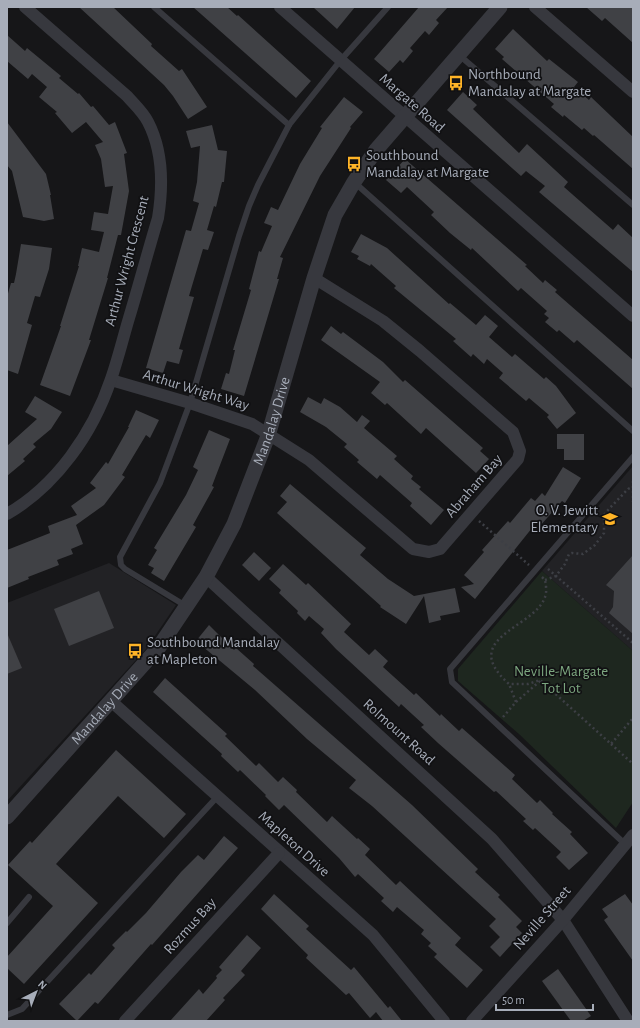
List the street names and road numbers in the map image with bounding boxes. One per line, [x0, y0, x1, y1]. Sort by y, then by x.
street label: Margate Road [376, 71, 448, 135]
street label: Arthur Wright Crescent [102, 194, 152, 328]
street label: Arthur Wright Way [141, 367, 251, 413]
street label: Mandalay Drive [250, 375, 292, 467]
street label: Abraham Bay [443, 451, 506, 520]
street label: Mandalay Drive [68, 669, 140, 747]
street label: Rolmount Road [360, 696, 438, 768]
street label: Mapleton Drive [256, 808, 333, 880]
street label: Neville Street [510, 883, 574, 953]
street label: Rozmus Bay [161, 895, 219, 957]

